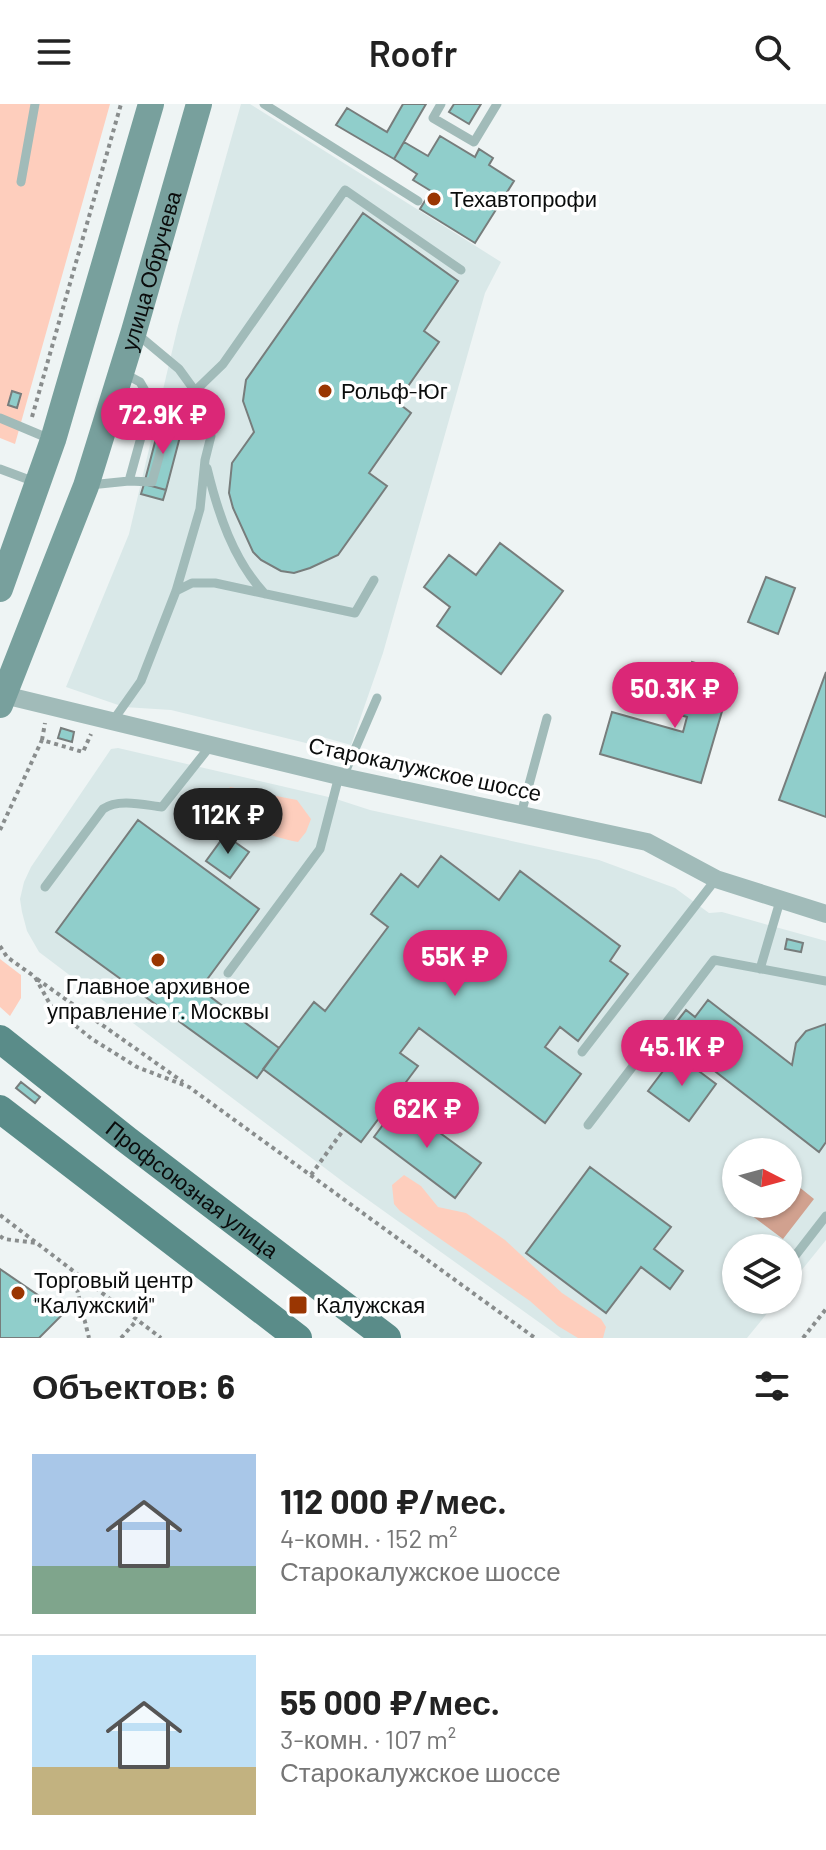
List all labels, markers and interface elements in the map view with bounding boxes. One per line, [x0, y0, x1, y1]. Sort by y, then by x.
icon: menu [32, 30, 76, 74]
icon: search [750, 30, 794, 74]
text: Roofr [369, 31, 457, 74]
place label: Техавтопрофи [450, 185, 597, 212]
street label: улица Обручева [115, 187, 186, 354]
marker: Техавтопрофи [425, 190, 443, 208]
place label: Рольф-Юг [341, 377, 448, 404]
marker: Рольф-Юг [316, 382, 334, 400]
pin: 72.9K ₽ [89, 388, 237, 456]
text: 72.9K ₽ [119, 398, 207, 429]
pin: 50.3K ₽ [601, 662, 749, 730]
text: 50.3K ₽ [630, 672, 720, 703]
street label: Старокалужское шоссе [306, 731, 544, 806]
pin: 112K ₽ [163, 788, 293, 856]
text: 112K ₽ [192, 798, 264, 829]
pin: 55K ₽ [399, 930, 511, 998]
text: 55K ₽ [421, 940, 489, 971]
marker: Главное архивное управление г. Москвы [149, 951, 167, 969]
place label: Главное архивное управление г. Москвы [47, 972, 269, 1024]
pin: 45.1K ₽ [608, 1020, 756, 1088]
text: 45.1K ₽ [639, 1030, 725, 1061]
pin: 62K ₽ [371, 1082, 483, 1150]
text: 62K ₽ [393, 1092, 461, 1123]
street label: Профсоюзная улица [101, 1115, 285, 1263]
north arrow [722, 1138, 802, 1218]
map controls [722, 1138, 802, 1314]
button: layers [722, 1234, 802, 1314]
place label: Торговый центр "Калужский" [34, 1266, 193, 1318]
marker: Торговый центр "Калужский" [9, 1284, 27, 1302]
place label: Калужская [316, 1291, 425, 1318]
marker: Калужская [287, 1294, 309, 1316]
icon: filters [750, 1364, 794, 1408]
text: Объектов: 6 [32, 1365, 235, 1406]
text: 112 000 ₽/мес. [280, 1480, 507, 1521]
icon: home [96, 1486, 192, 1582]
text: 4-комн. · 152 m² [280, 1522, 458, 1553]
text: Старокалужское шоссе [280, 1555, 561, 1586]
text: 55 000 ₽/мес. [280, 1681, 500, 1722]
icon: home [96, 1687, 192, 1783]
text: 3-комн. · 107 m² [280, 1723, 456, 1754]
text: Старокалужское шоссе [280, 1756, 561, 1787]

